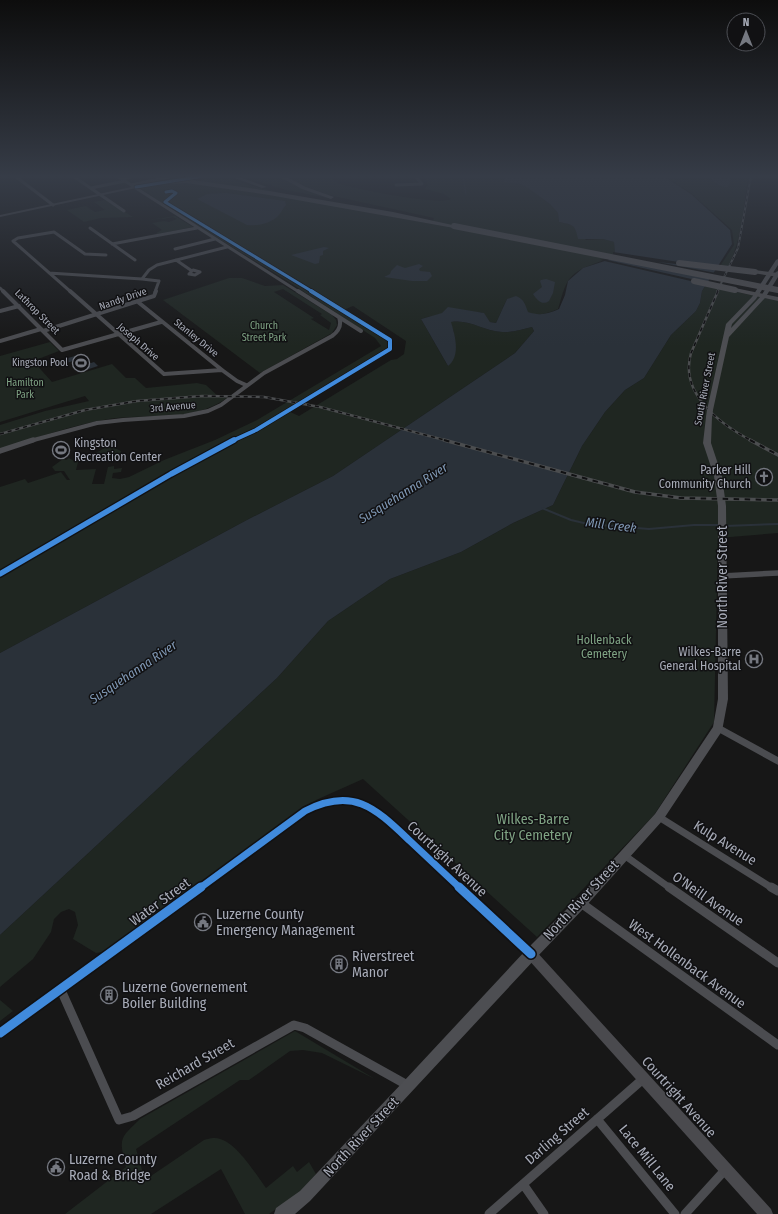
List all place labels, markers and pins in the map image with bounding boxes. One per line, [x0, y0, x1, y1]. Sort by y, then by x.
sports icon: Kingston Pool [71, 353, 91, 373]
place label: Kingston Pool [12, 357, 68, 369]
place label: Kingston Recreation Center [74, 436, 162, 464]
sports icon: Kingston Recreation Center [51, 440, 71, 460]
place label: Parker Hill Community Church [659, 463, 751, 491]
church icon: Parker Hill Community Church [754, 467, 774, 487]
place label: Wilkes-Barre General Hospital [659, 645, 741, 673]
hospital icon: Wilkes-Barre General Hospital [744, 649, 764, 669]
place label: Luzerne County Emergency Management [216, 906, 355, 939]
public building icon: Luzerne County Emergency Management [193, 912, 213, 932]
place label: Riverstreet Manor [352, 948, 415, 981]
building icon: Riverstreet Manor [329, 954, 349, 974]
place label: Luzerne Governement Boiler Building [122, 979, 248, 1012]
building icon: Luzerne Governement Boiler Building [99, 985, 119, 1005]
place label: Luzerne County Road & Bridge [69, 1151, 158, 1184]
public building icon: Luzerne County Road & Bridge [46, 1157, 66, 1177]

